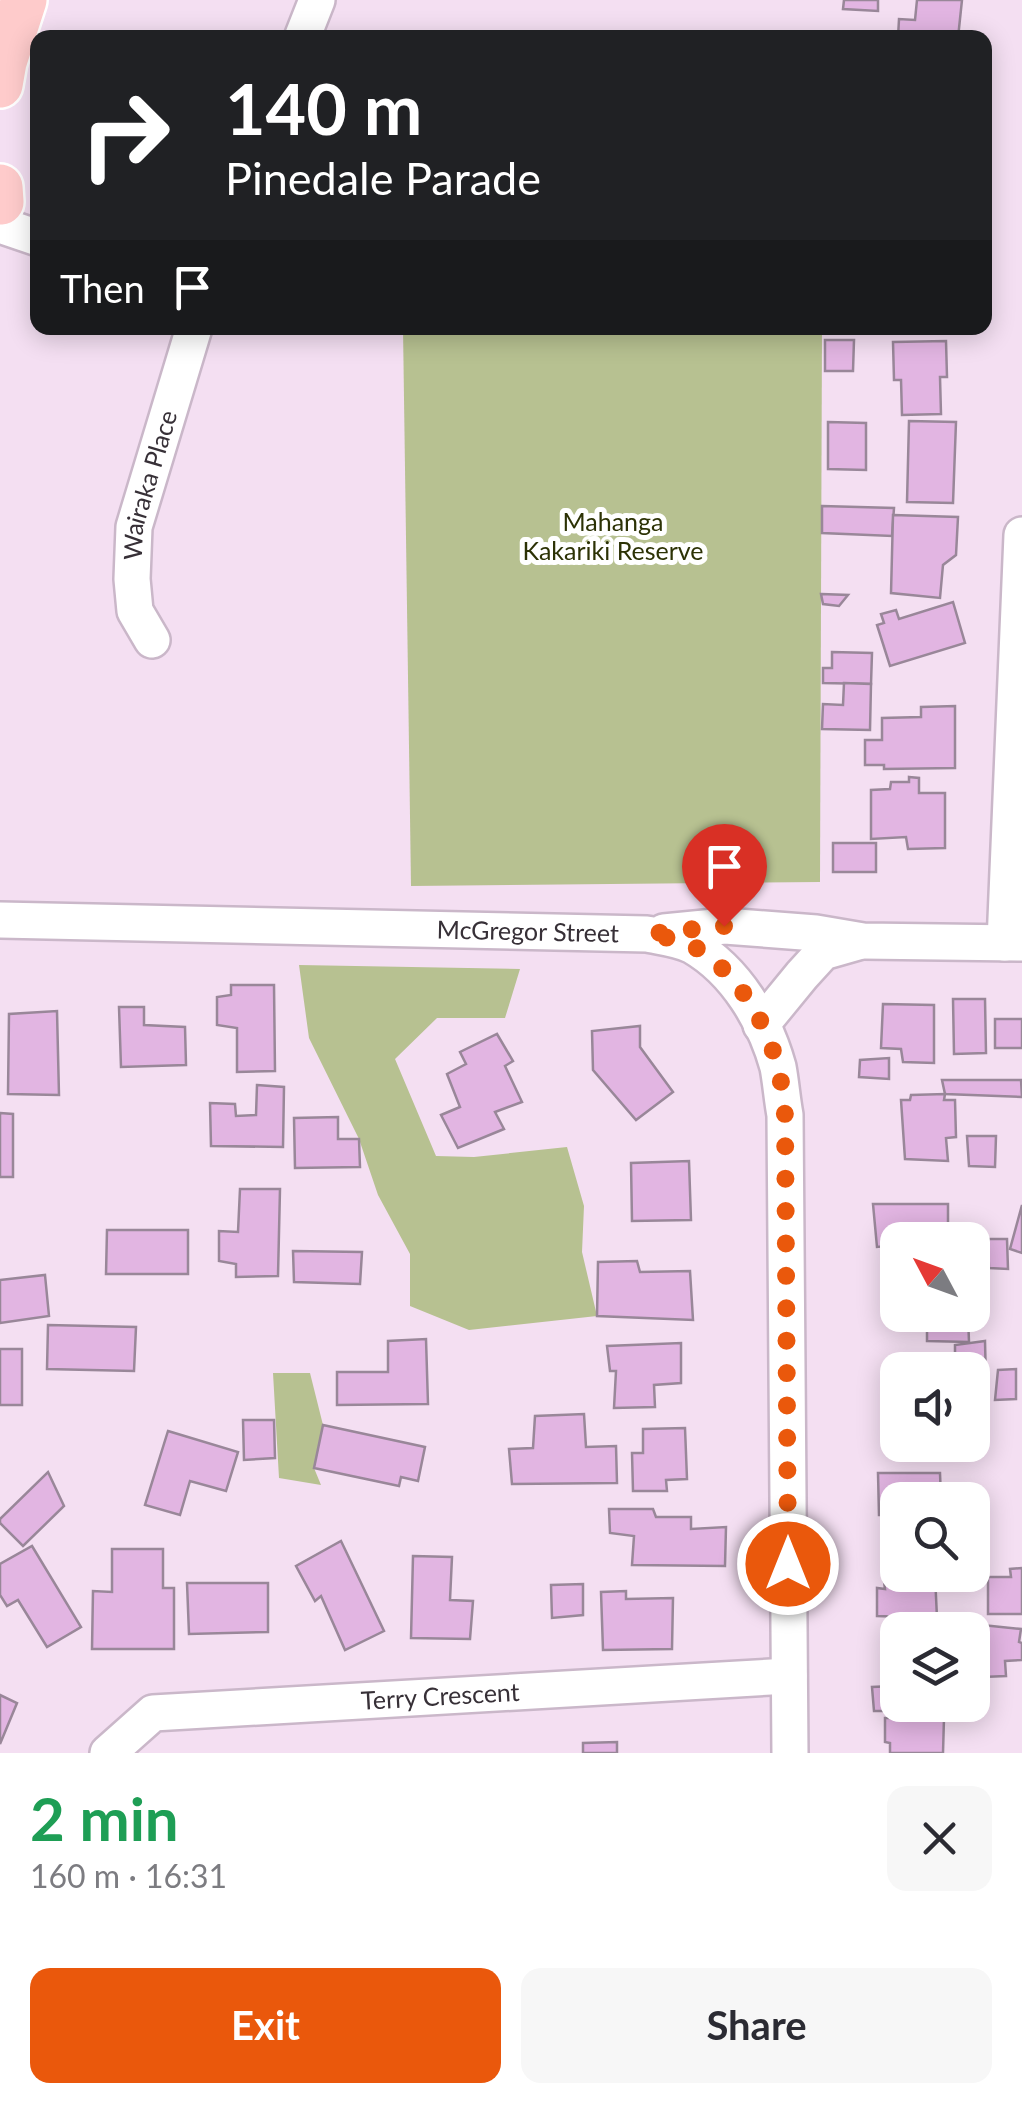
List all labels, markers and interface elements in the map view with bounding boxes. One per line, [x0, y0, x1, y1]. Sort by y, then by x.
text: 140 m [225, 66, 422, 150]
icon: right [60, 70, 190, 200]
text: Pinedale Parade [225, 151, 541, 205]
icon: arrive [165, 260, 220, 315]
text: Then [60, 265, 145, 311]
street label: Wairaka Place [117, 406, 182, 560]
park label: Mahanga Kakariki Reserve [522, 506, 704, 565]
pin [682, 824, 767, 927]
icon: arrive [697, 839, 752, 894]
street label: McGregor Street [436, 913, 619, 947]
north arrow [880, 1222, 990, 1332]
map controls [880, 1222, 990, 1722]
button: sound [880, 1352, 990, 1462]
button: search [880, 1482, 990, 1592]
position arrow [736, 1512, 840, 1616]
button: layers [880, 1612, 990, 1722]
street label: Terry Crescent [360, 1676, 520, 1715]
text: 2 min [30, 1782, 179, 1854]
button: close [887, 1786, 992, 1891]
text: 160 m · 16:31 [30, 1856, 227, 1895]
button: Exit [30, 1968, 501, 2083]
button: Share [521, 1968, 992, 2083]

